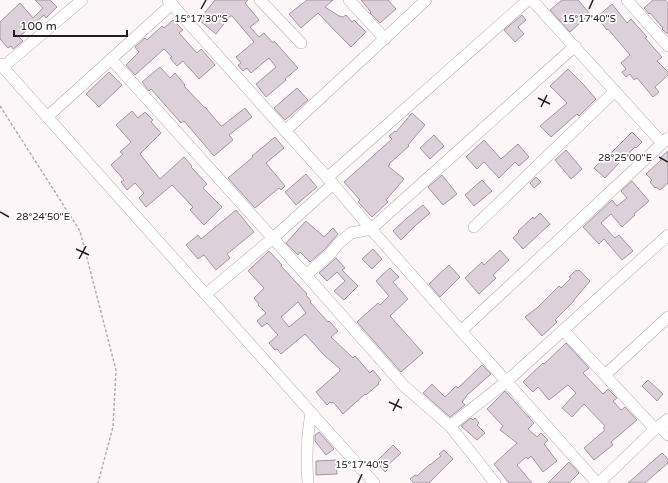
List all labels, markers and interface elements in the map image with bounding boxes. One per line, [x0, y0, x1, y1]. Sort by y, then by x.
scale bar [14, 12, 127, 38]
text: 15°17'30"S [174, 13, 228, 25]
text: 15°17'40"S [562, 13, 616, 25]
text: 100 m [20, 19, 57, 33]
text: 28°25'00"E [598, 152, 652, 164]
text: 28°24'50"E [16, 211, 70, 223]
text: 15°17'40"S [335, 459, 389, 471]

